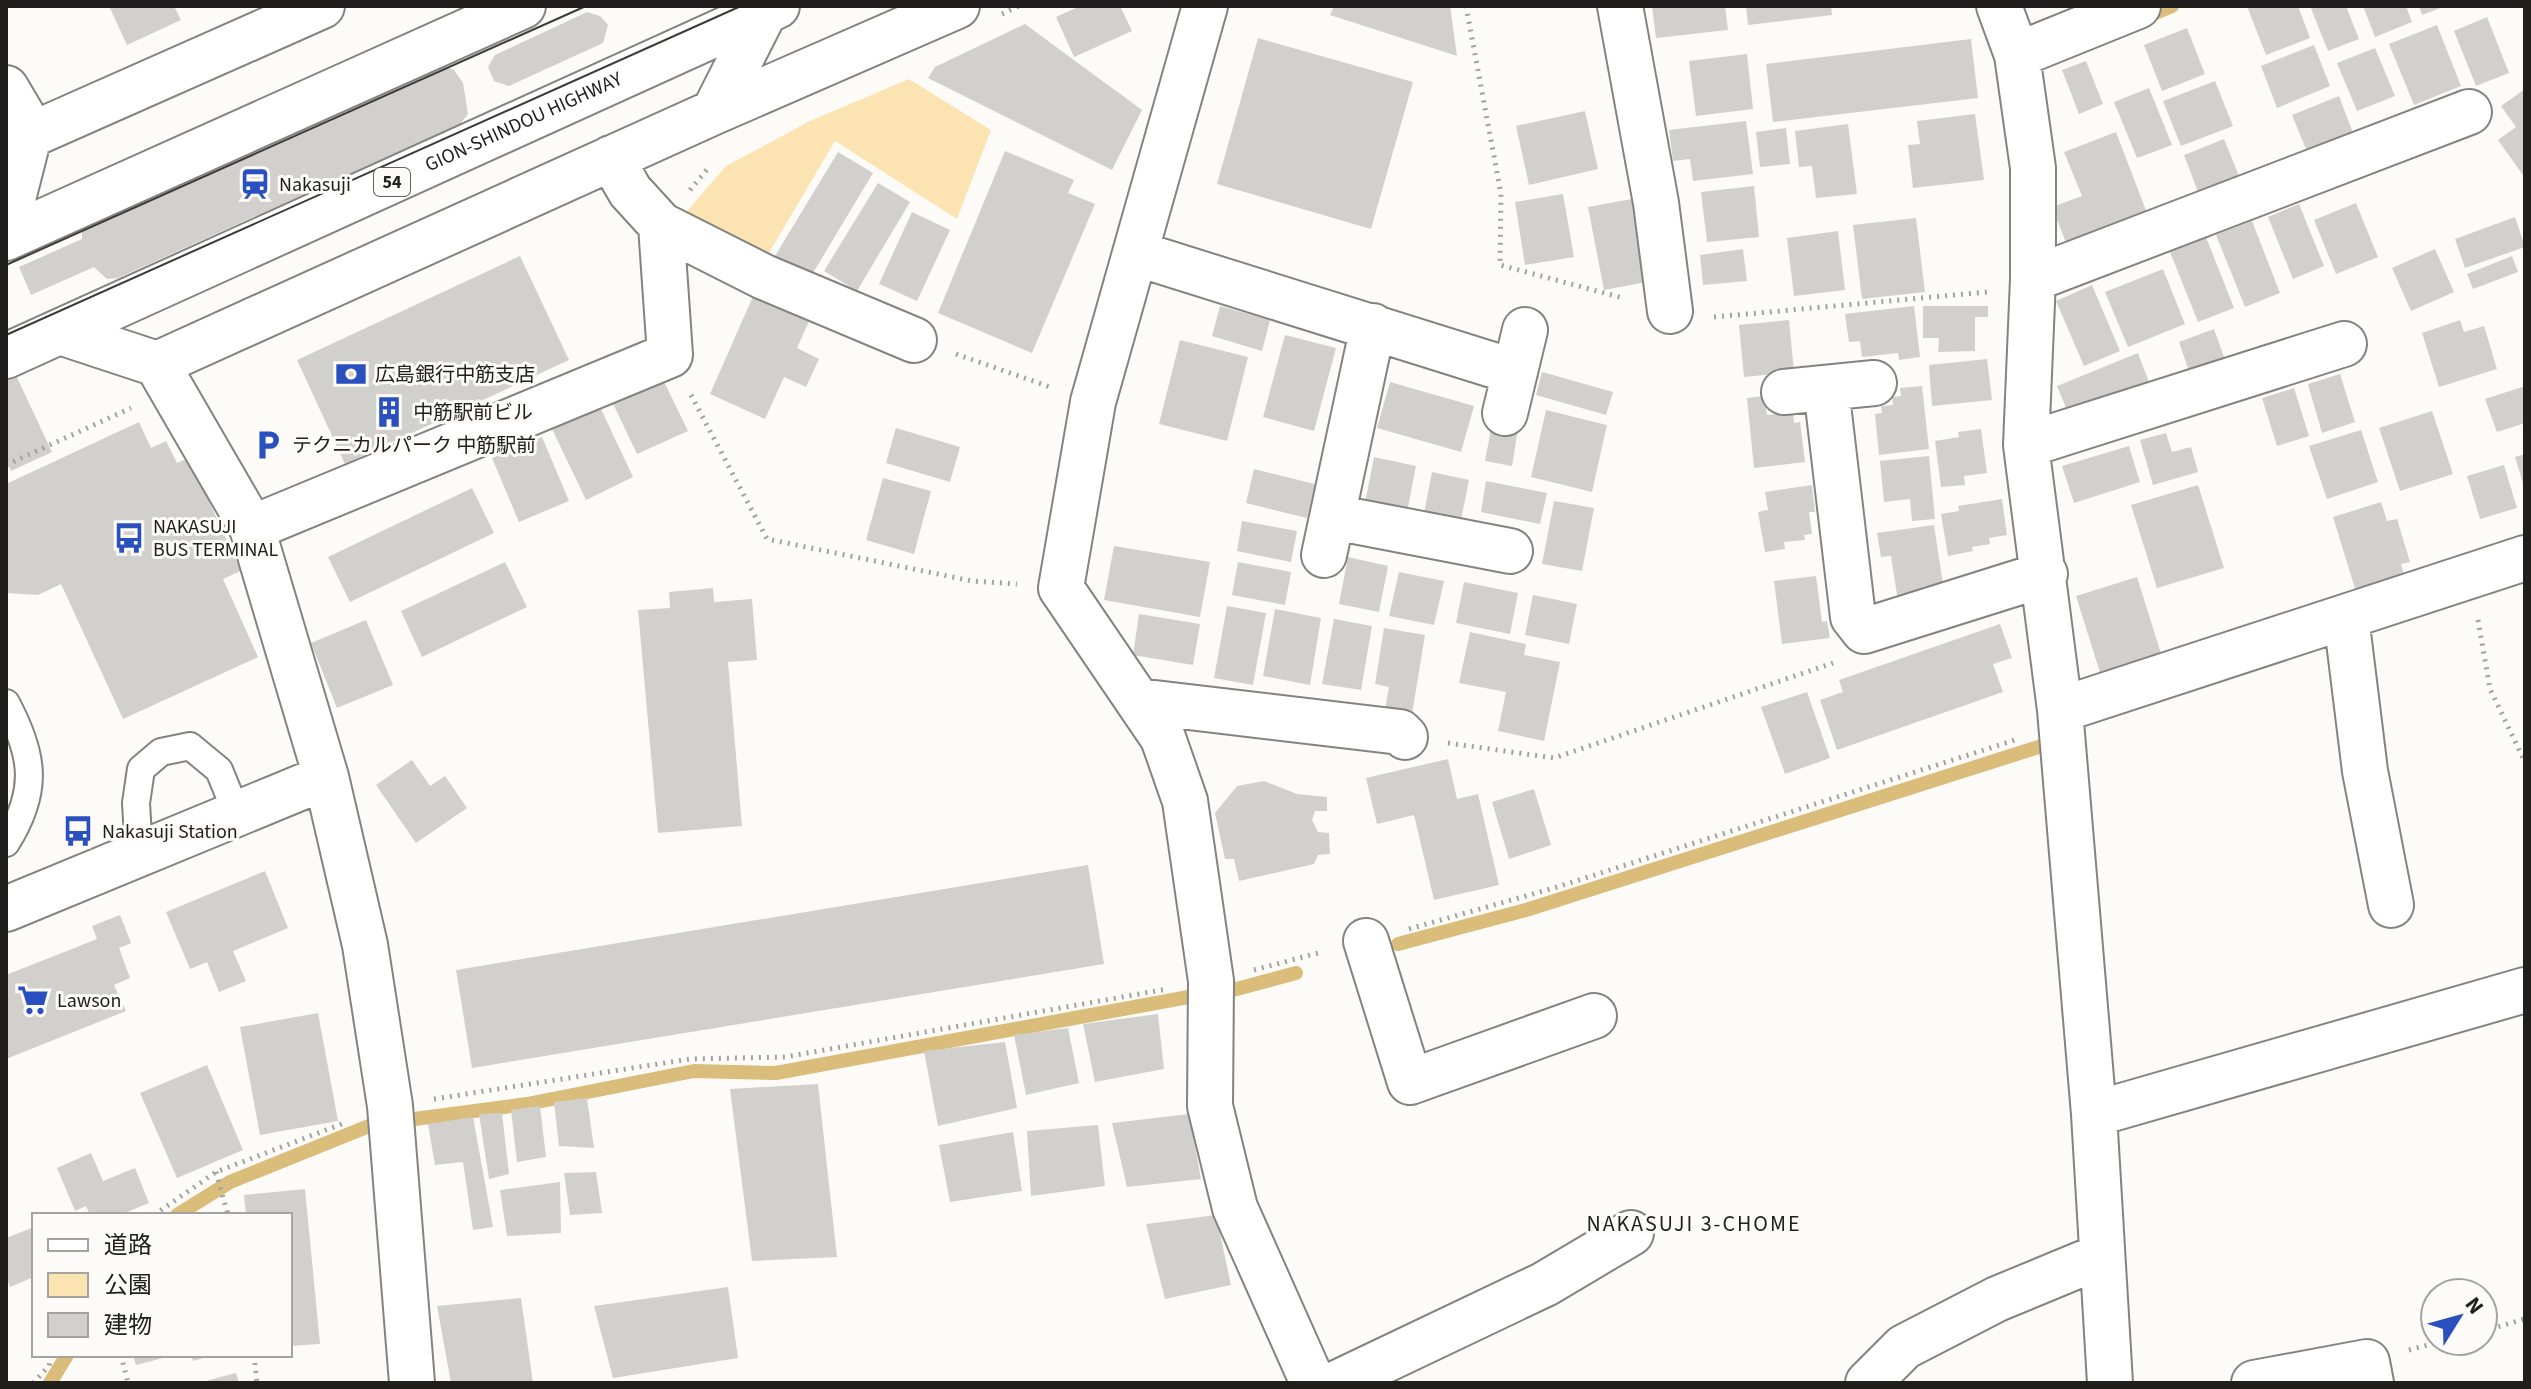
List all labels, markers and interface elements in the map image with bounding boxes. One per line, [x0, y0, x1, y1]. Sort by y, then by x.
street label: GION-SHINDOU HIGHWAY [421, 65, 627, 179]
station icon: Nakasuji [238, 167, 272, 201]
road number: 54 [374, 168, 410, 196]
place label: Nakasuji [279, 171, 351, 199]
bank icon: 広島銀行中筋支店 [334, 357, 368, 391]
place label: 広島銀行中筋支店 [375, 361, 535, 389]
building icon: 中筋駅前ビル [372, 395, 406, 429]
place label: 中筋駅前ビル [413, 399, 533, 427]
parking icon: テクニカルパーク 中筋駅前 [251, 428, 285, 462]
place label: テクニカルパーク 中筋駅前 [292, 432, 536, 460]
place label: NAKASUJI BUS TERMINAL [153, 513, 278, 564]
bus stop icon: NAKASUJI BUS TERMINAL [112, 521, 146, 555]
bus stop icon: Nakasuji Station [61, 814, 95, 848]
place label: Nakasuji Station [102, 818, 238, 846]
supermarket icon: Lawson [16, 983, 50, 1017]
place label: Lawson [57, 987, 121, 1015]
district label: NAKASUJI 3-CHOME [1586, 1208, 1802, 1240]
legend [32, 1213, 292, 1357]
text: 道路 [104, 1228, 152, 1263]
text: 公園 [104, 1268, 152, 1303]
north arrow [2419, 1277, 2499, 1357]
text: N [2457, 1290, 2491, 1321]
text: 建物 [104, 1308, 152, 1343]

